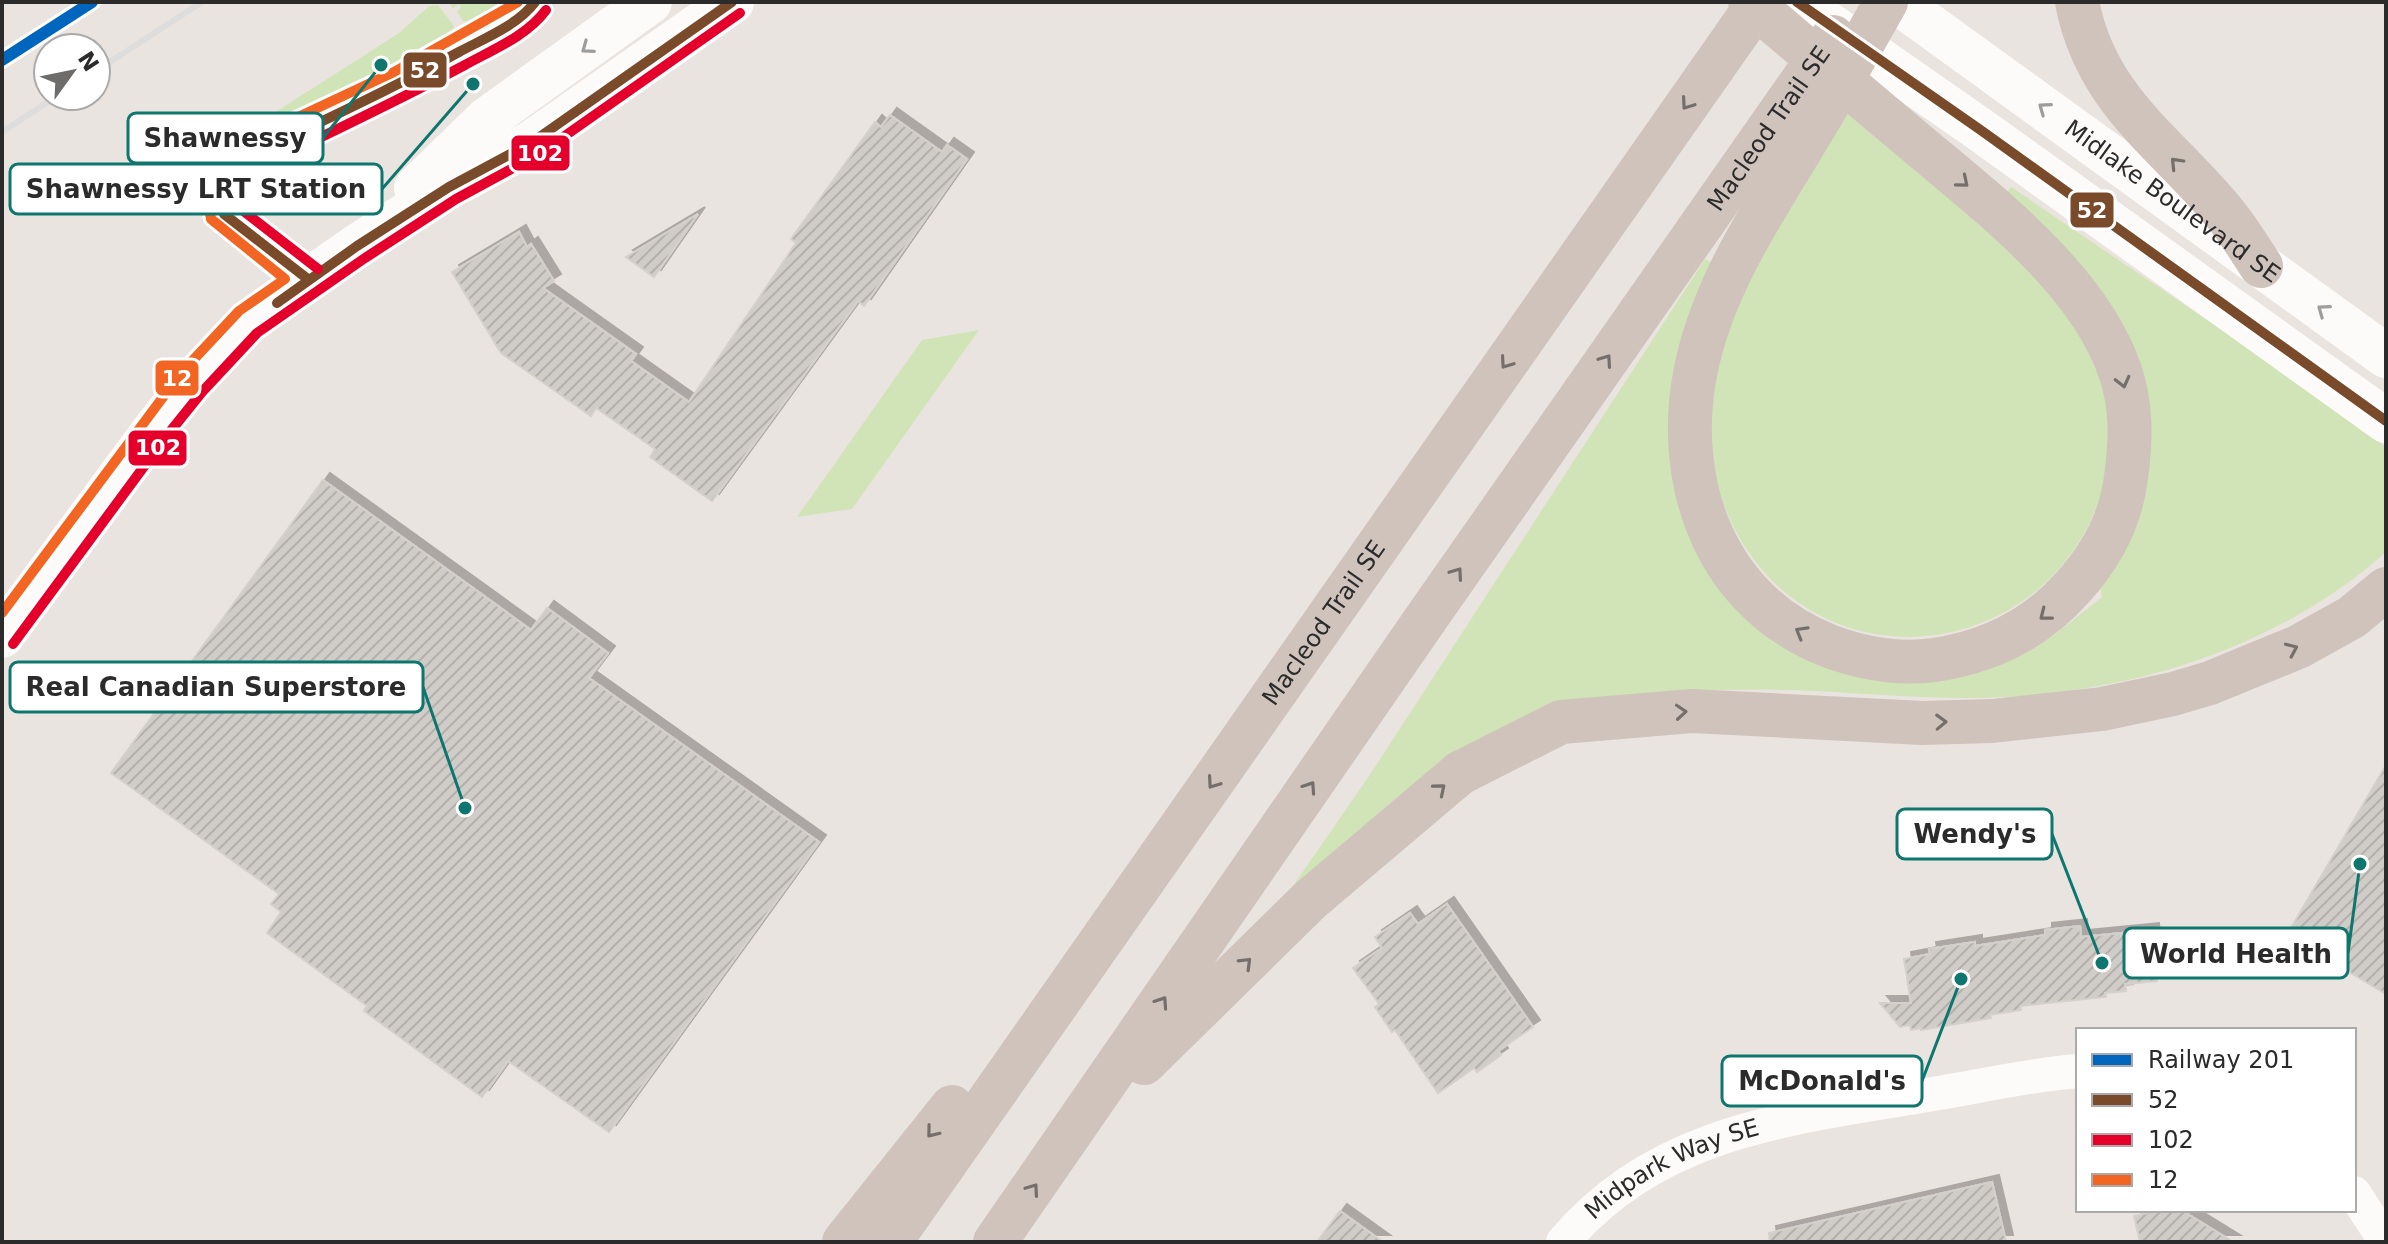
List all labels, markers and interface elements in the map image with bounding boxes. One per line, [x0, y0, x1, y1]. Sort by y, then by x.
north arrow [32, 32, 112, 112]
one-way arrow [581, 38, 595, 52]
street label: Macleod Trail SE [1702, 41, 1836, 216]
text: N [73, 47, 104, 76]
line badge: 52 [402, 51, 448, 89]
text: 52 [410, 58, 440, 83]
one-way arrow [1682, 96, 1697, 110]
one-way arrow [2039, 104, 2053, 118]
callout: Shawnessy [128, 113, 323, 163]
street label: Midlake Boulevard SE [2059, 114, 2285, 289]
text: Shawnessy [144, 123, 306, 153]
line badge: 102 [510, 134, 571, 172]
text: 102 [517, 141, 563, 166]
one-way arrow [2171, 158, 2185, 173]
callout: Shawnessy LRT Station [10, 164, 382, 214]
one-way arrow [1953, 172, 1968, 187]
text: Shawnessy LRT Station [26, 174, 366, 204]
line badge: 52 [2069, 191, 2115, 229]
text: 52 [2077, 198, 2107, 223]
one-way arrow [2317, 306, 2331, 320]
one-way arrow [1501, 355, 1516, 369]
one-way arrow [1596, 355, 1611, 369]
line badge: 12 [154, 359, 200, 397]
text: 12 [162, 366, 192, 391]
one-way arrow [2113, 375, 2130, 389]
line badge: 102 [127, 429, 188, 467]
text: 102 [135, 435, 181, 460]
street label: Macleod Trail SE [1257, 535, 1391, 711]
one-way arrow [1447, 568, 1462, 582]
one-way arrow [2039, 605, 2054, 619]
one-way arrow [1795, 626, 1810, 642]
one-way arrow [2284, 643, 2299, 659]
callout: Real Canadian Superstore [10, 662, 423, 712]
text: Real Canadian Superstore [26, 672, 407, 702]
one-way arrow [1675, 704, 1688, 721]
one-way arrow [1935, 713, 1948, 731]
one-way arrow [1208, 774, 1223, 789]
one-way arrow [1300, 782, 1315, 796]
one-way arrow [1430, 784, 1445, 799]
callout: Wendy's [1897, 809, 2052, 859]
text: Wendy's [1914, 819, 2036, 849]
callout: World Health [2124, 928, 2348, 978]
text: World Health [2140, 939, 2332, 969]
one-way arrow [1237, 957, 1251, 972]
one-way arrow [1152, 996, 1167, 1010]
legend [2076, 1028, 2356, 1212]
text: Railway 201 [2148, 1046, 2294, 1074]
callout: McDonald's [1722, 1056, 1922, 1106]
text: McDonald's [1738, 1066, 1906, 1096]
text: 52 [2148, 1086, 2179, 1114]
street label: Midpark Way SE [1579, 1113, 1762, 1225]
one-way arrow [927, 1123, 942, 1137]
text: 102 [2148, 1126, 2194, 1154]
text: 12 [2148, 1166, 2179, 1194]
one-way arrow [1023, 1183, 1038, 1197]

